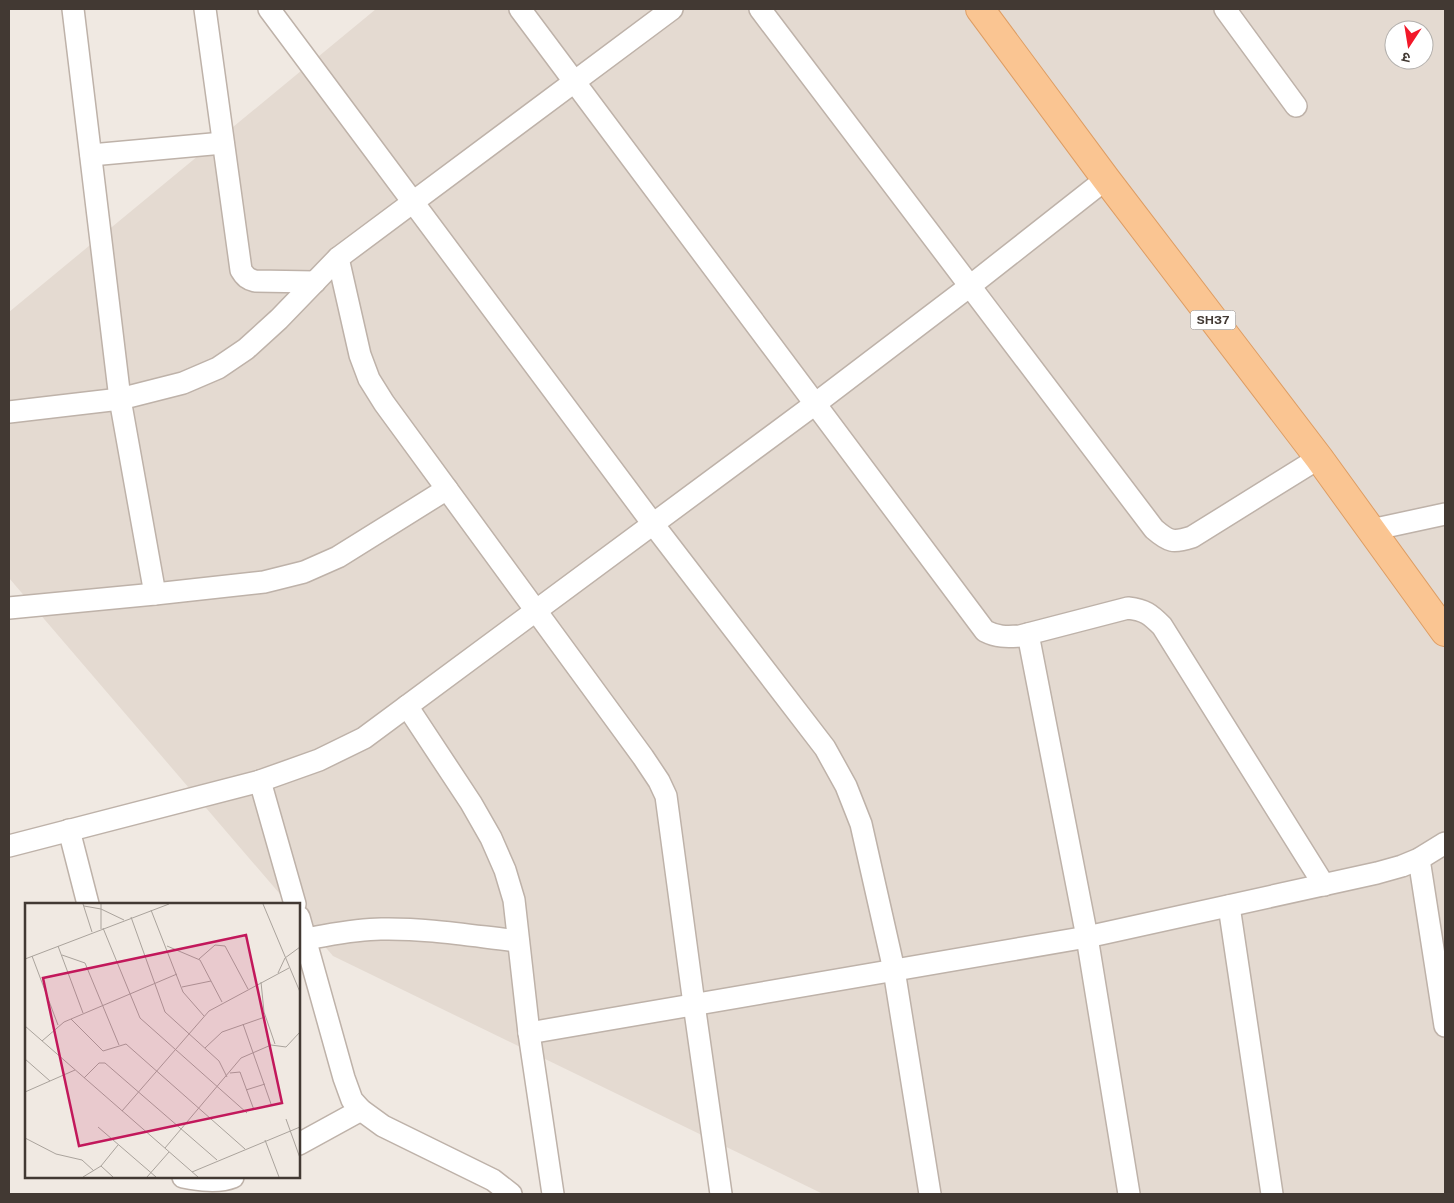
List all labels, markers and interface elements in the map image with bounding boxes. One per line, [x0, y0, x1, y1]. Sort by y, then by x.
north arrow [1384, 20, 1434, 70]
text: उ [1400, 49, 1412, 66]
road number: SH37 [1190, 310, 1236, 330]
inset map [25, 903, 300, 1178]

